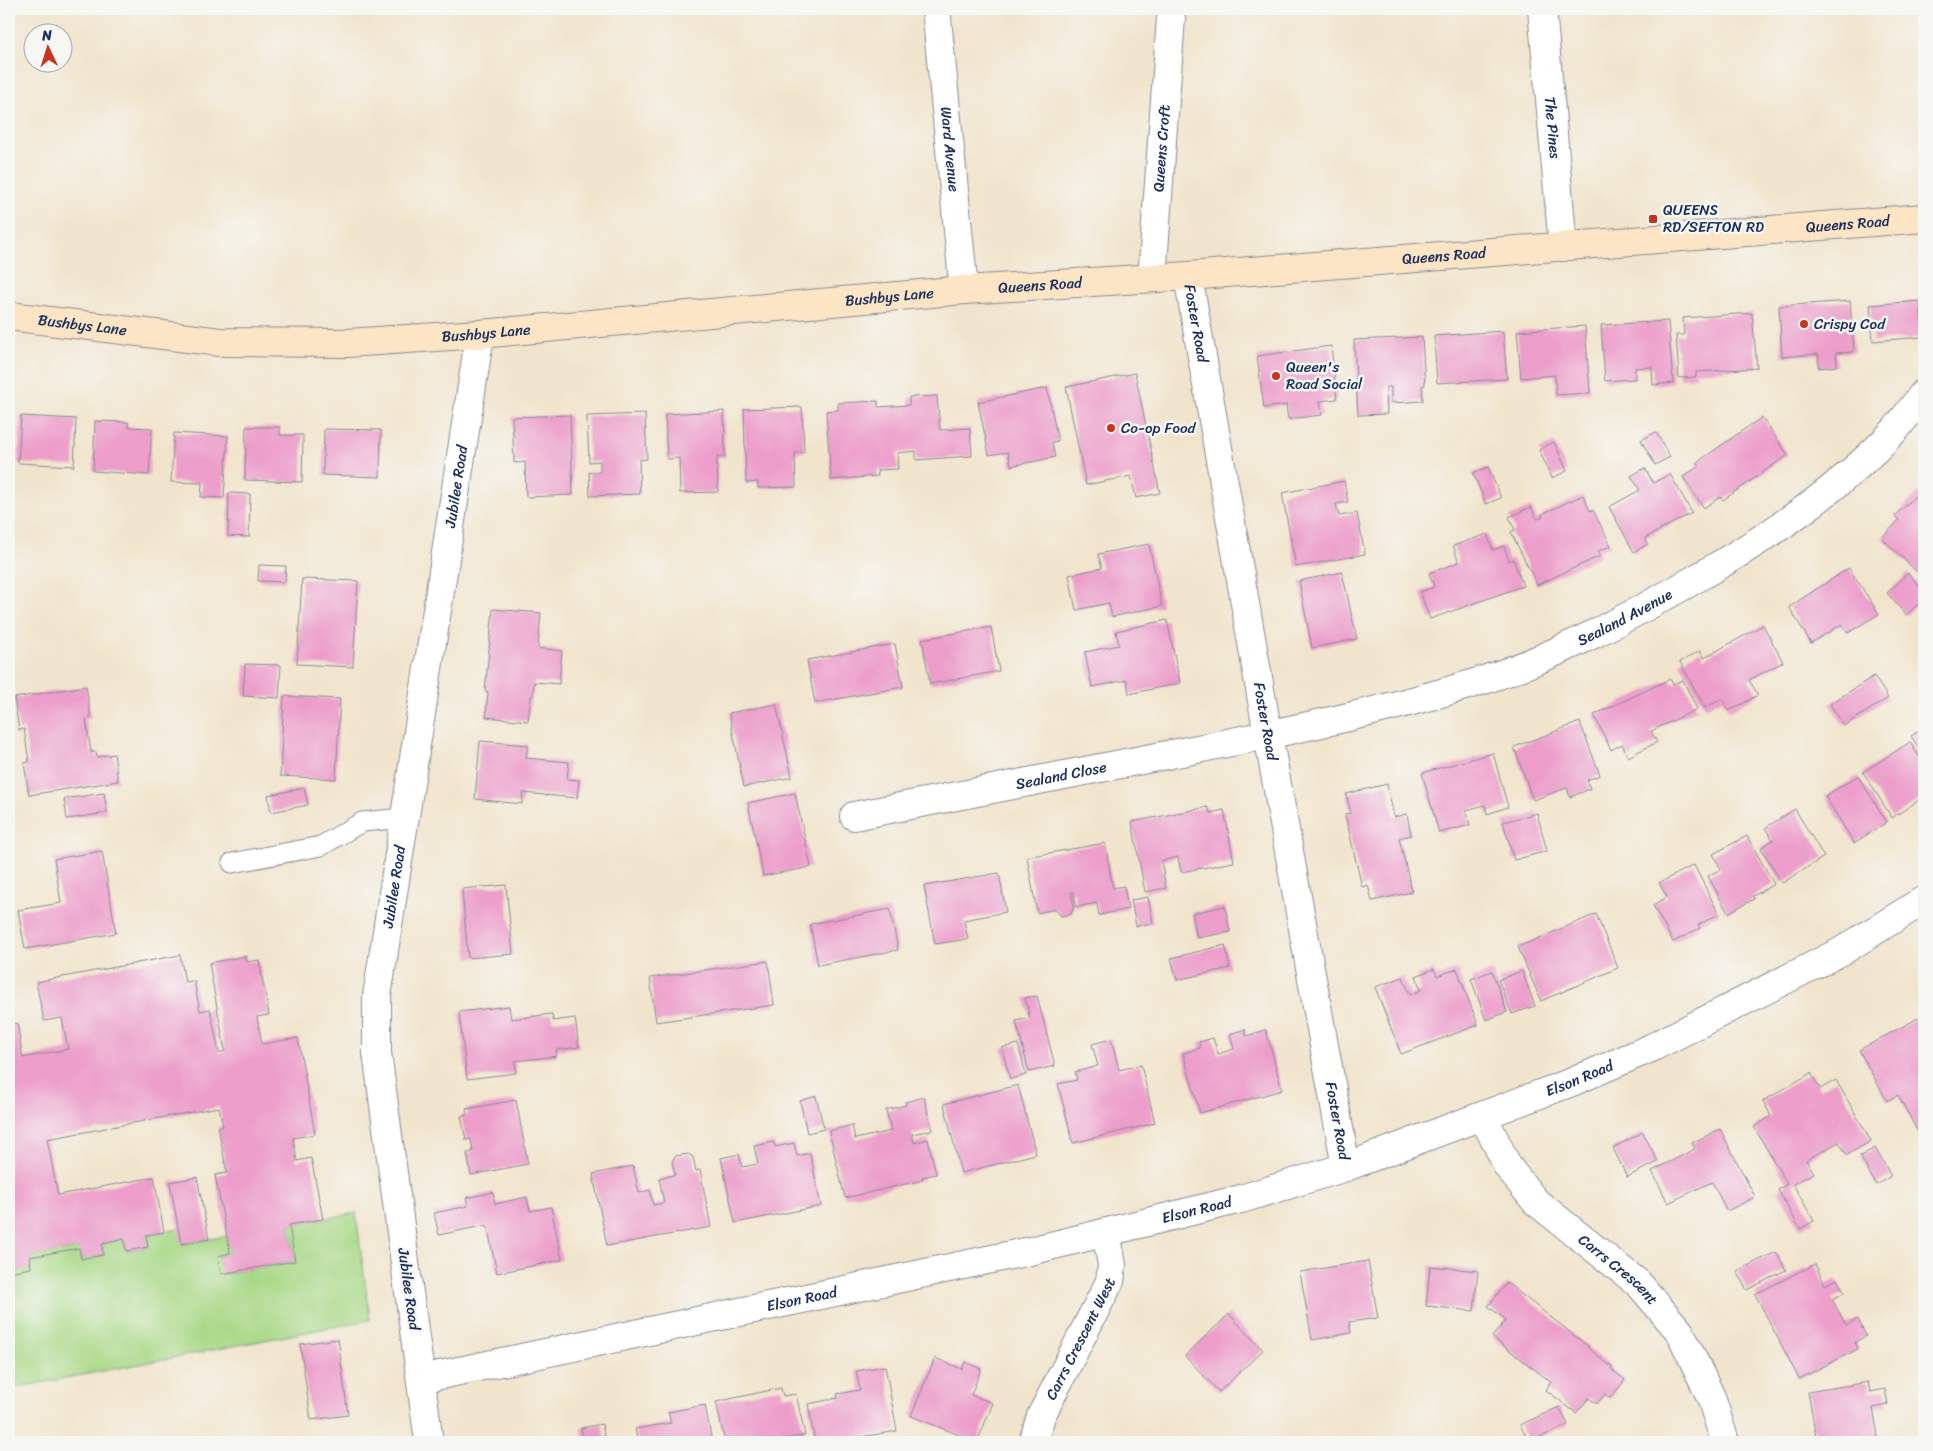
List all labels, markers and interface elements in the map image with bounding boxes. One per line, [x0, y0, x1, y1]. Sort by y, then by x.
north arrow [22, 22, 72, 72]
text: N [40, 23, 53, 48]
street label: The Pines [1537, 95, 1568, 161]
street label: Queens Croft [1145, 103, 1178, 193]
street label: Ward Avenue [933, 105, 967, 193]
place label: QUEENS RD/SEFTON RD [1663, 197, 1764, 240]
street label: Queens Road [1805, 208, 1892, 240]
marker: QUEENS RD/SEFTON RD [1647, 213, 1659, 225]
street label: Queens Road [1401, 239, 1488, 272]
street label: Queens Road [997, 270, 1084, 301]
street label: Bushbys Lane [844, 280, 935, 314]
street label: Foster Road [1177, 282, 1216, 366]
street label: Bushbys Lane [37, 307, 129, 343]
place label: Crispy Cod [1814, 311, 1886, 337]
street label: Bushbys Lane [441, 316, 532, 350]
marker: Crispy Cod [1798, 318, 1810, 330]
place label: Queen's Road Social [1286, 354, 1363, 397]
marker: Queen's Road Social [1270, 370, 1282, 382]
place label: Co-op Food [1121, 415, 1197, 441]
marker: Co-op Food [1105, 422, 1117, 434]
street label: Jubilee Road [437, 443, 476, 530]
street label: Sealand Avenue [1573, 582, 1677, 653]
street label: Foster Road [1246, 680, 1286, 764]
street label: Sealand Close [1013, 754, 1109, 797]
street label: Jubilee Road [375, 843, 413, 931]
street label: Elson Road [1542, 1052, 1618, 1104]
street label: Foster Road [1318, 1080, 1358, 1163]
street label: Elson Road [1159, 1188, 1236, 1231]
street label: Carrs Crescent [1572, 1227, 1665, 1311]
street label: Jubilee Road [390, 1245, 428, 1333]
street label: Carrs Crescent West [1038, 1272, 1123, 1405]
street label: Elson Road [764, 1279, 840, 1319]

